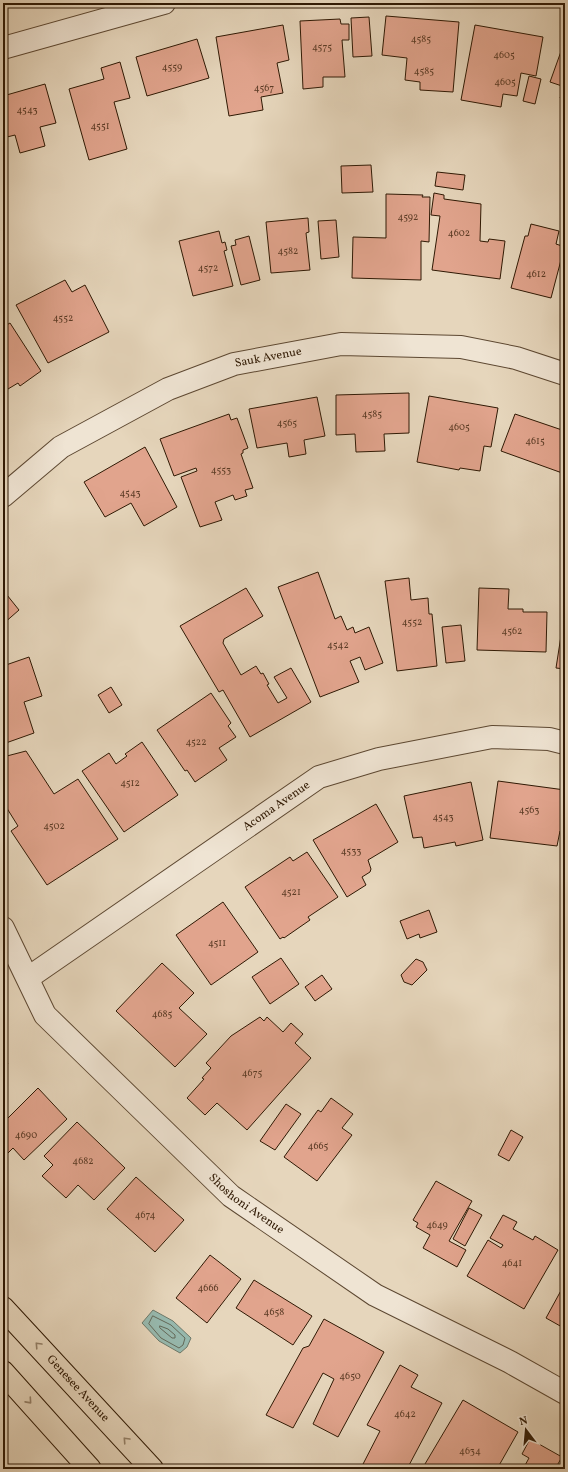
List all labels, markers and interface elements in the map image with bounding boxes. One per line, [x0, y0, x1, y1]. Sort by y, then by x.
house number: 4585 [411, 32, 431, 46]
house number: 4575 [312, 40, 332, 54]
house number: 4605 [493, 48, 515, 62]
house number: 4559 [162, 60, 182, 74]
house number: 4585 [414, 64, 434, 78]
house number: 4605 [494, 75, 516, 89]
house number: 4567 [254, 81, 274, 95]
house number: 4543 [16, 103, 38, 117]
house number: 4551 [90, 119, 110, 133]
house number: 4592 [398, 210, 418, 224]
house number: 4602 [448, 226, 470, 240]
house number: 4582 [278, 244, 298, 258]
house number: 4572 [198, 261, 218, 275]
house number: 4612 [526, 267, 546, 281]
house number: 4552 [53, 311, 73, 325]
street label: Sauk Avenue [233, 343, 303, 372]
house number: 4585 [362, 407, 382, 421]
house number: 4565 [277, 416, 297, 430]
house number: 4605 [448, 420, 470, 434]
house number: 4615 [525, 434, 545, 448]
house number: 4553 [211, 463, 231, 477]
house number: 4543 [119, 486, 141, 500]
house number: 4552 [402, 615, 422, 629]
house number: 4562 [502, 624, 522, 638]
house number: 4542 [327, 638, 349, 652]
house number: 4522 [185, 735, 207, 749]
house number: 4512 [120, 776, 140, 790]
street label: Acoma Avenue [240, 777, 313, 835]
house number: 4563 [519, 803, 539, 817]
house number: 4543 [432, 810, 454, 824]
house number: 4502 [43, 819, 65, 833]
house number: 4533 [341, 844, 361, 858]
house number: 4521 [281, 885, 301, 899]
house number: 4511 [208, 936, 226, 950]
house number: 4685 [152, 1007, 173, 1021]
house number: 4675 [242, 1066, 262, 1080]
house number: 4690 [15, 1128, 37, 1142]
house number: 4665 [308, 1139, 329, 1153]
house number: 4682 [72, 1154, 94, 1168]
street label: Shoshoni Avenue [205, 1170, 287, 1238]
house number: 4674 [135, 1208, 155, 1222]
house number: 4649 [426, 1218, 448, 1232]
house number: 4641 [502, 1256, 522, 1270]
house number: 4666 [197, 1281, 219, 1295]
house number: 4658 [264, 1305, 284, 1319]
one-way arrow [35, 1342, 42, 1350]
street label: Genesee Avenue [43, 1352, 113, 1426]
house number: 4650 [339, 1369, 361, 1383]
one-way arrow [24, 1396, 32, 1404]
house number: 4642 [394, 1407, 416, 1421]
north arrow [506, 1410, 546, 1450]
text: N [518, 1414, 530, 1430]
one-way arrow [124, 1438, 131, 1445]
house number: 4634 [459, 1444, 481, 1458]

